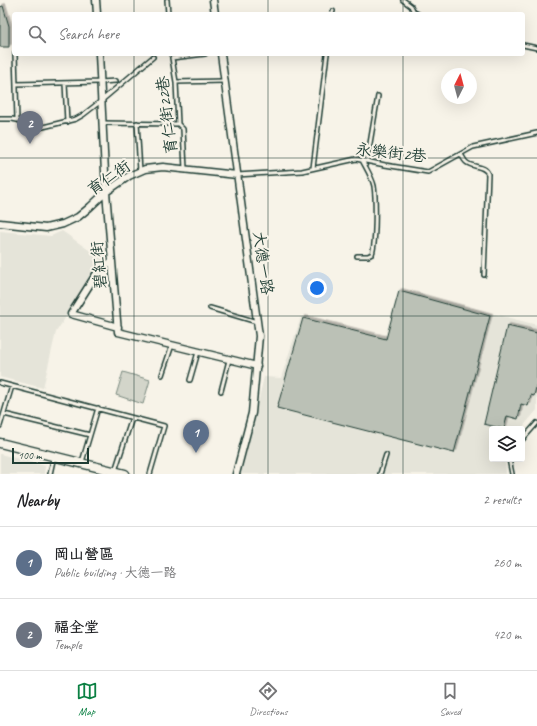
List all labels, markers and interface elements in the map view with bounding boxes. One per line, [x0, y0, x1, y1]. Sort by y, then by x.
search box [12, 12, 525, 56]
icon: search [26, 23, 48, 45]
text: Search here [58, 25, 119, 44]
north arrow [441, 68, 477, 104]
street label: 育仁街22巷 [152, 75, 182, 155]
pin: 2 [17, 111, 43, 144]
street label: 永樂街2巷 [355, 139, 427, 167]
street label: 育仁街 [84, 156, 134, 200]
street label: 大德一路 [249, 230, 277, 296]
street label: 碧紅街 [87, 240, 111, 290]
your location [307, 278, 327, 298]
pin: 1 [183, 420, 209, 453]
map controls [489, 426, 525, 462]
button: layers [489, 426, 525, 462]
scale bar [12, 446, 89, 465]
text: 100 m [18, 448, 42, 462]
text: Nearby [16, 490, 59, 511]
text: 2 results [483, 492, 521, 508]
text: 岡山營區 [54, 545, 114, 564]
text: 1 [26, 555, 32, 571]
text: 260 m [493, 555, 521, 571]
text: Public building · 大德一路 [54, 565, 176, 581]
text: 福全堂 [54, 618, 99, 637]
text: 2 [26, 627, 32, 643]
text: 420 m [493, 627, 521, 643]
text: Temple [54, 637, 82, 653]
tab: Map [76, 680, 98, 718]
tab: Directions [249, 680, 288, 718]
tab: Saved [439, 680, 461, 718]

